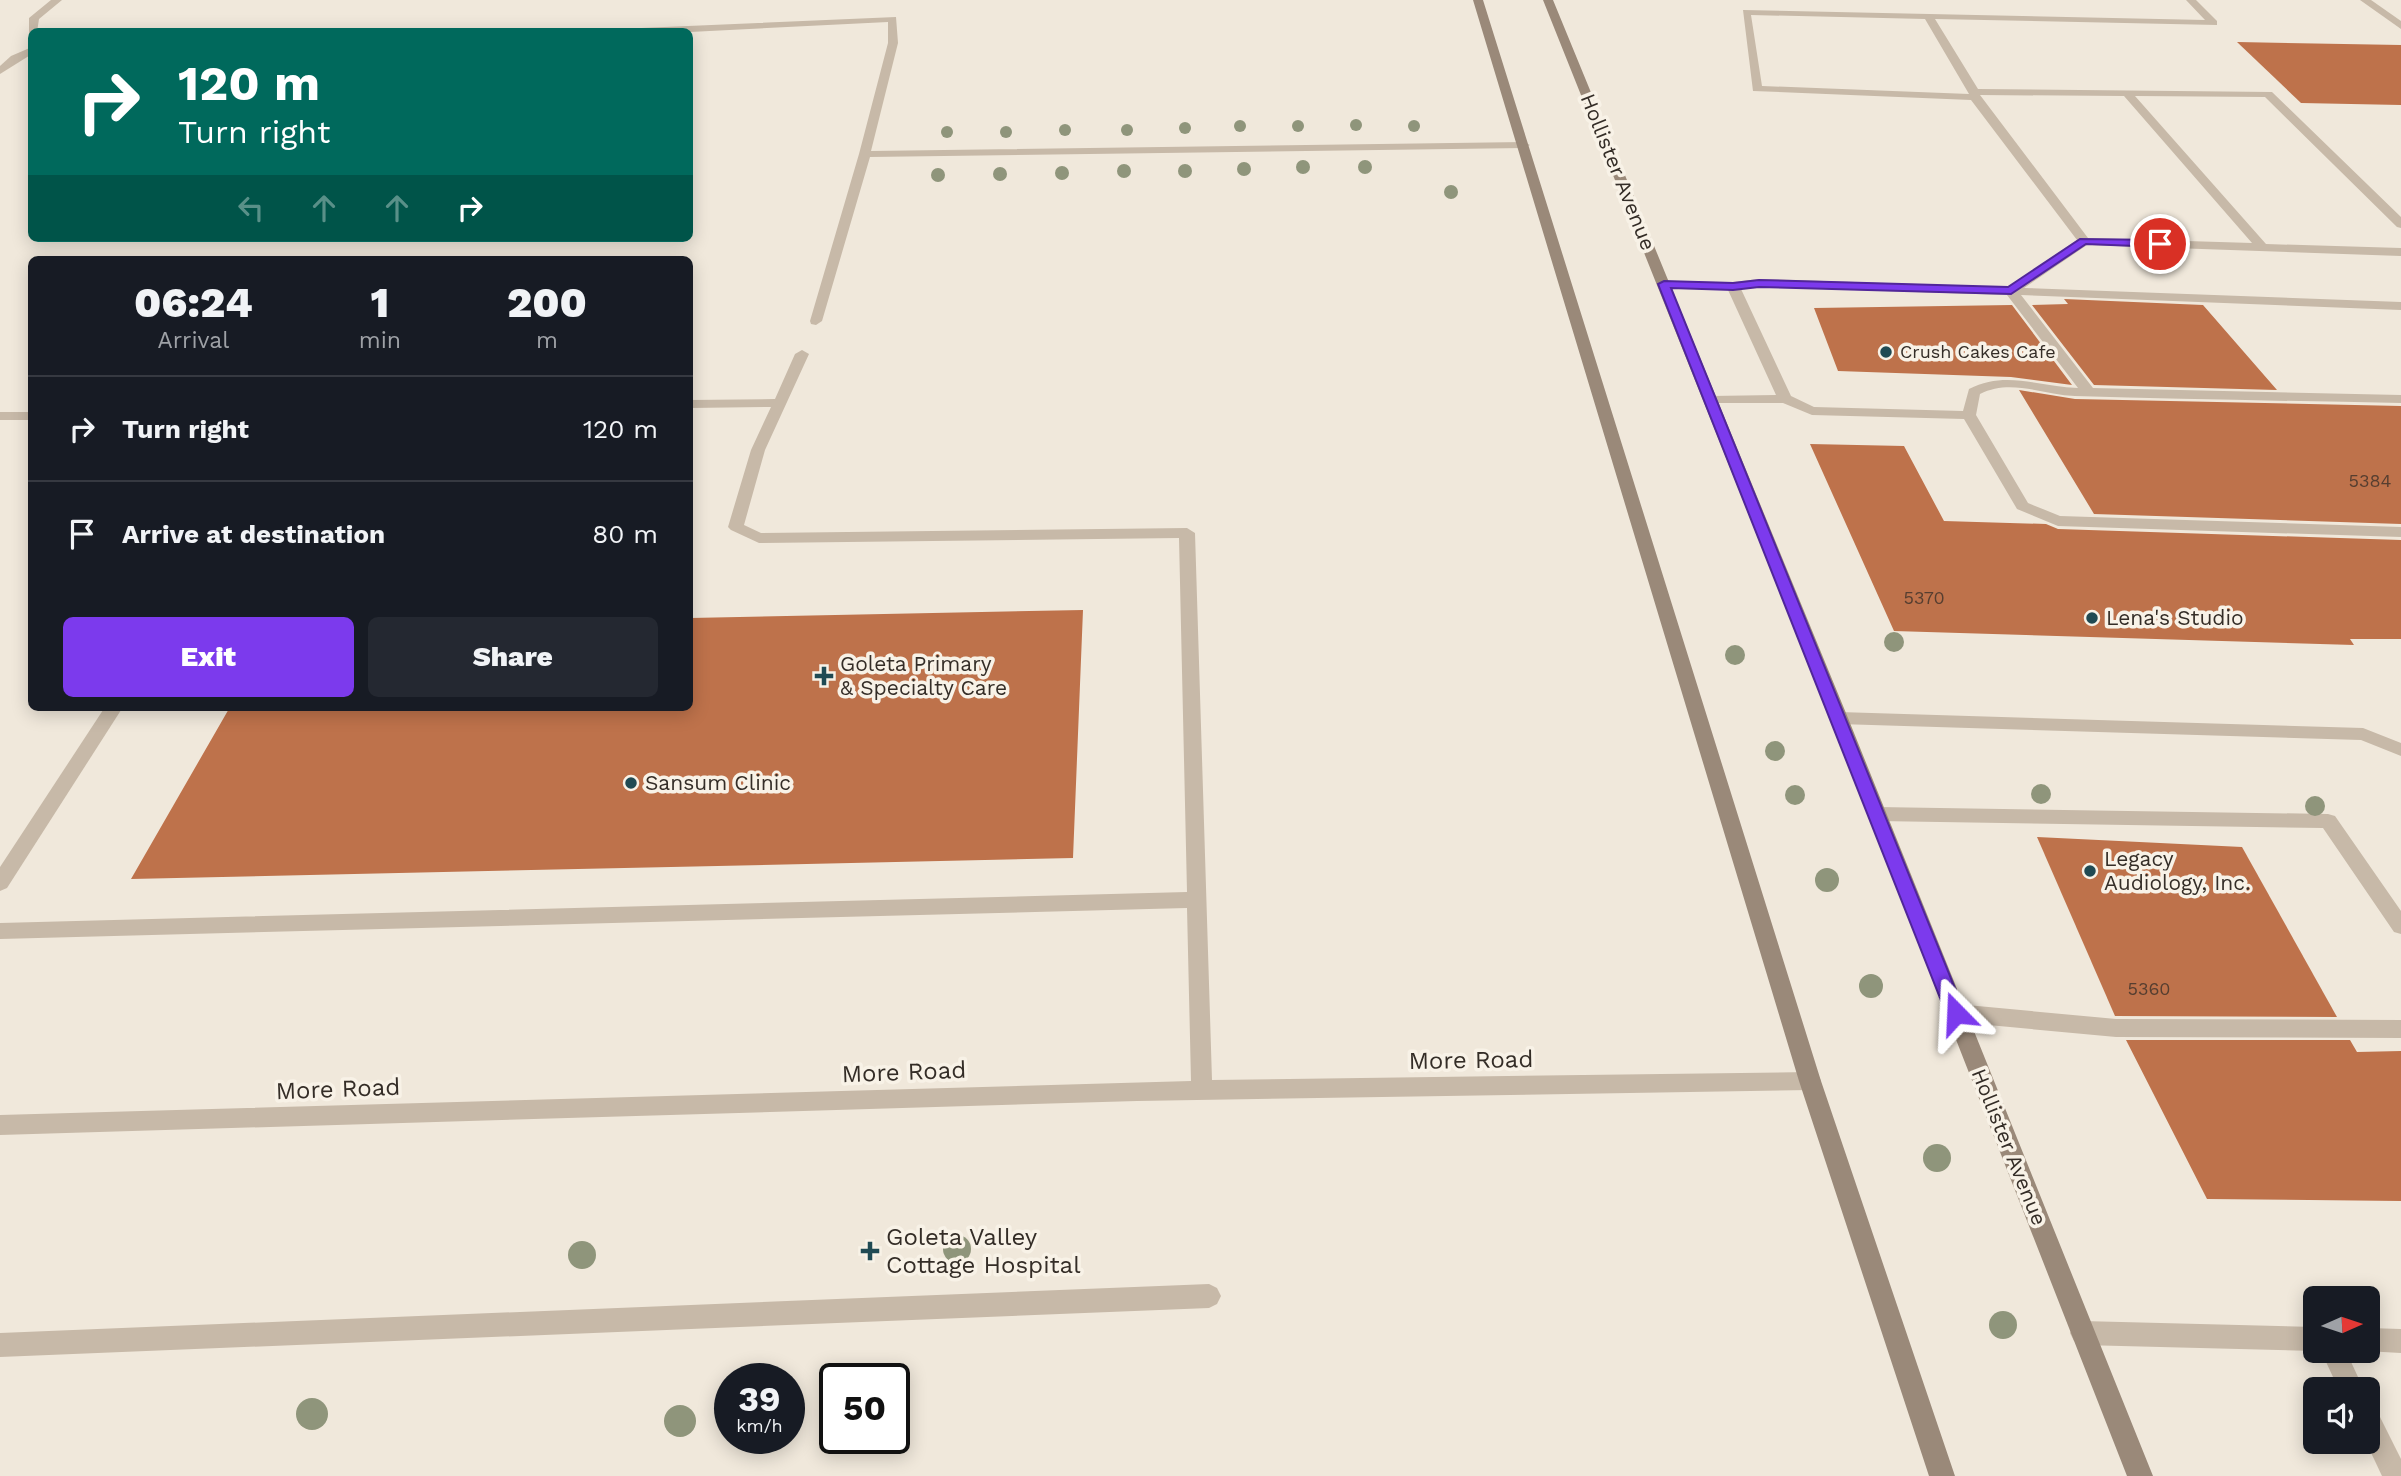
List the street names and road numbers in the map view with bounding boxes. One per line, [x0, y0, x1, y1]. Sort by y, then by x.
street label: Hollister Avenue [1576, 90, 1661, 254]
street label: More Road [1408, 1045, 1534, 1075]
street label: More Road [841, 1056, 967, 1088]
street label: Hollister Avenue [1967, 1065, 2052, 1229]
street label: More Road [275, 1073, 401, 1105]

